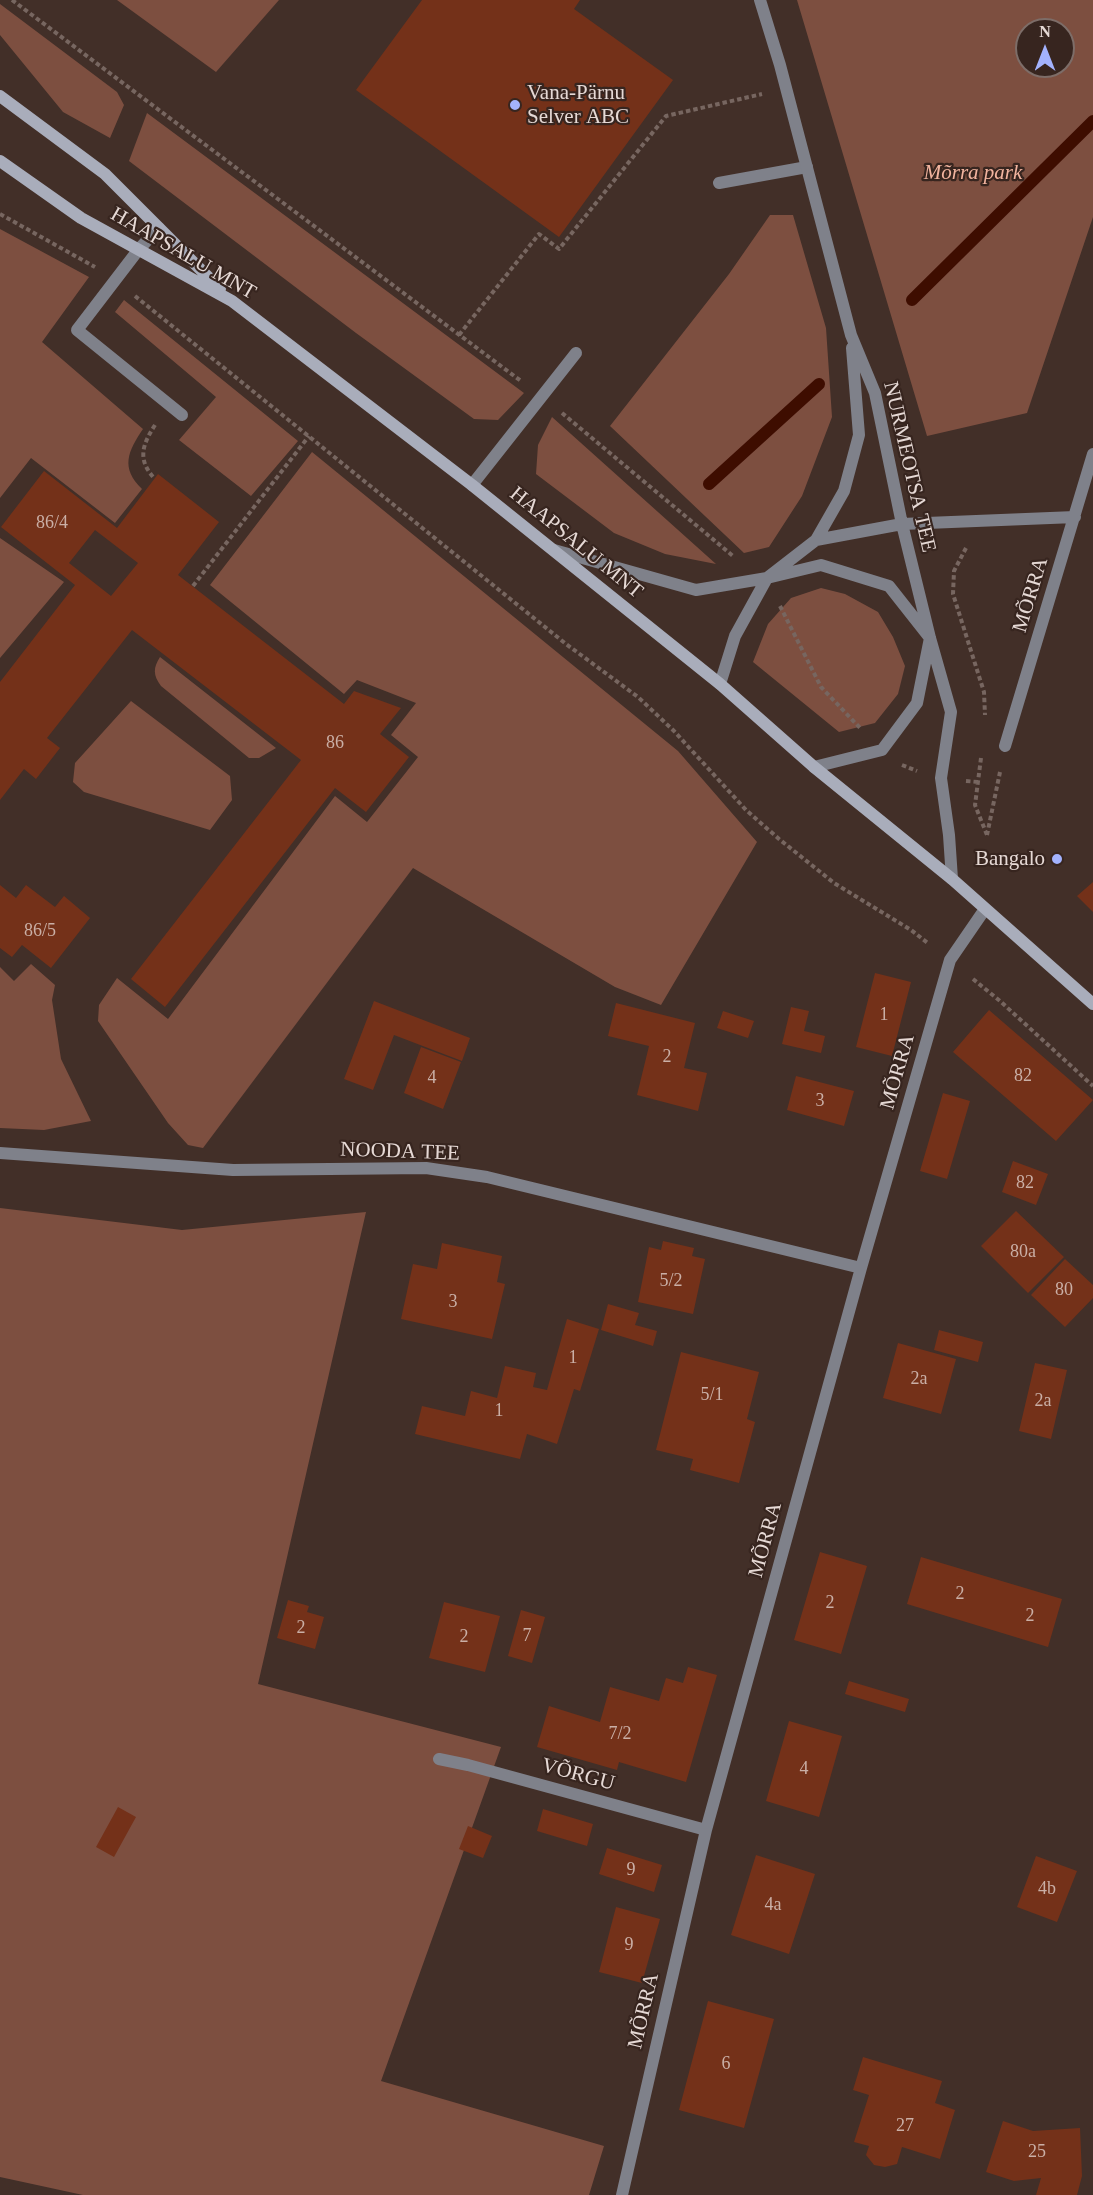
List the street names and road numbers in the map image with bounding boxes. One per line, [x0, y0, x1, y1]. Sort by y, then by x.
street label: HAAPSALU MNT [106, 202, 260, 306]
street label: NURMEOTSA TEE [877, 379, 941, 555]
street label: HAAPSALU MNT [504, 482, 648, 604]
street label: MÕRRA [1008, 554, 1054, 636]
street label: MÕRRA [875, 1032, 921, 1112]
street label: NOODA TEE [340, 1137, 460, 1167]
street label: MÕRRA [744, 1500, 788, 1580]
street label: VÕRGU [539, 1753, 617, 1797]
street label: MÕRRA [623, 1971, 665, 2051]

